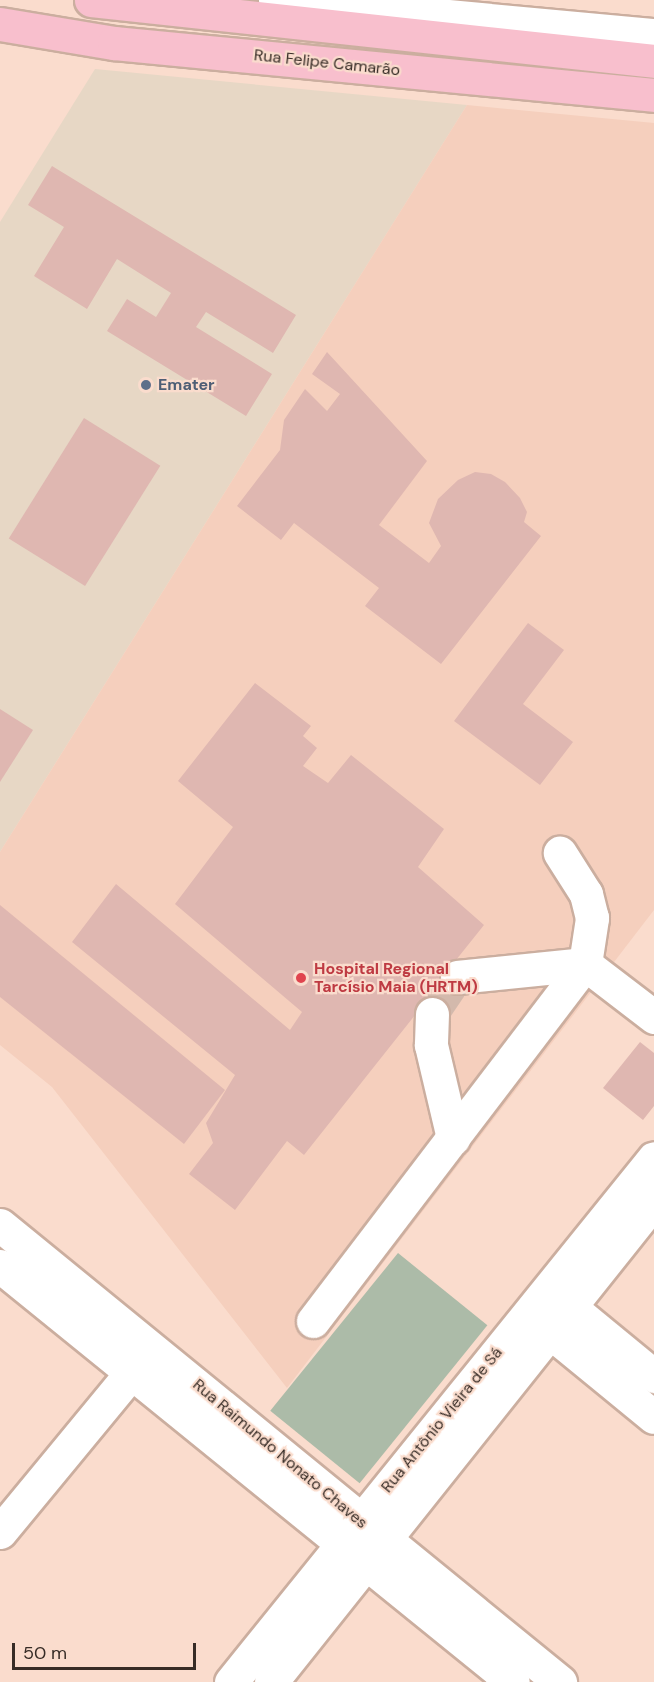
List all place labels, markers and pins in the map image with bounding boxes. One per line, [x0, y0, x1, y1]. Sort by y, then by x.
place label: Emater [158, 375, 215, 395]
marker: Emater [139, 378, 153, 392]
place label: Hospital Regional Tarcísio Maia (HRTM) [314, 959, 478, 997]
marker: Hospital Regional Tarcísio Maia (HRTM) [292, 969, 310, 987]

